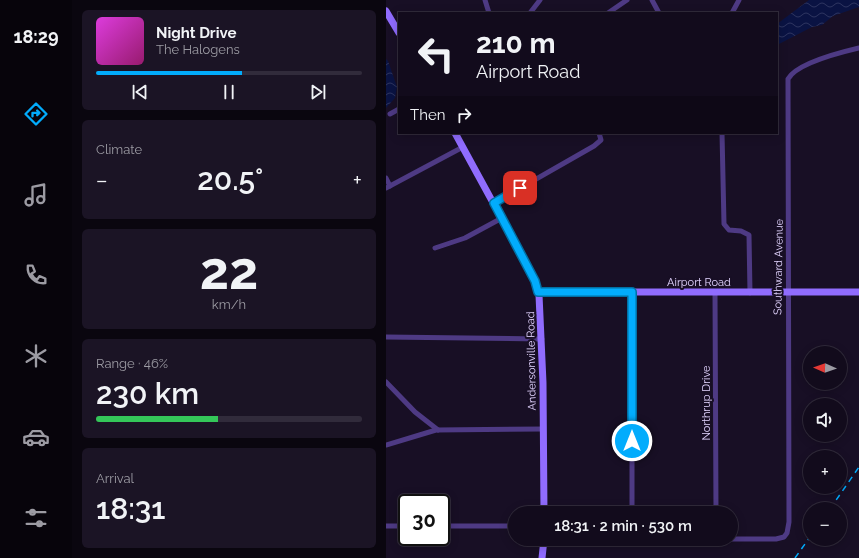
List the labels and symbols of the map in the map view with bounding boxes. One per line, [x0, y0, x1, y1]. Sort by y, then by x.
pin [503, 171, 537, 205]
street label: Southward Avenue [771, 218, 786, 315]
street label: Airport Road [667, 276, 731, 289]
street label: Andersonville Road [524, 311, 539, 411]
north arrow [803, 346, 847, 390]
street label: Northrup Drive [700, 365, 713, 441]
position arrow [611, 420, 653, 462]
speed limit sign: 30 [398, 494, 450, 546]

